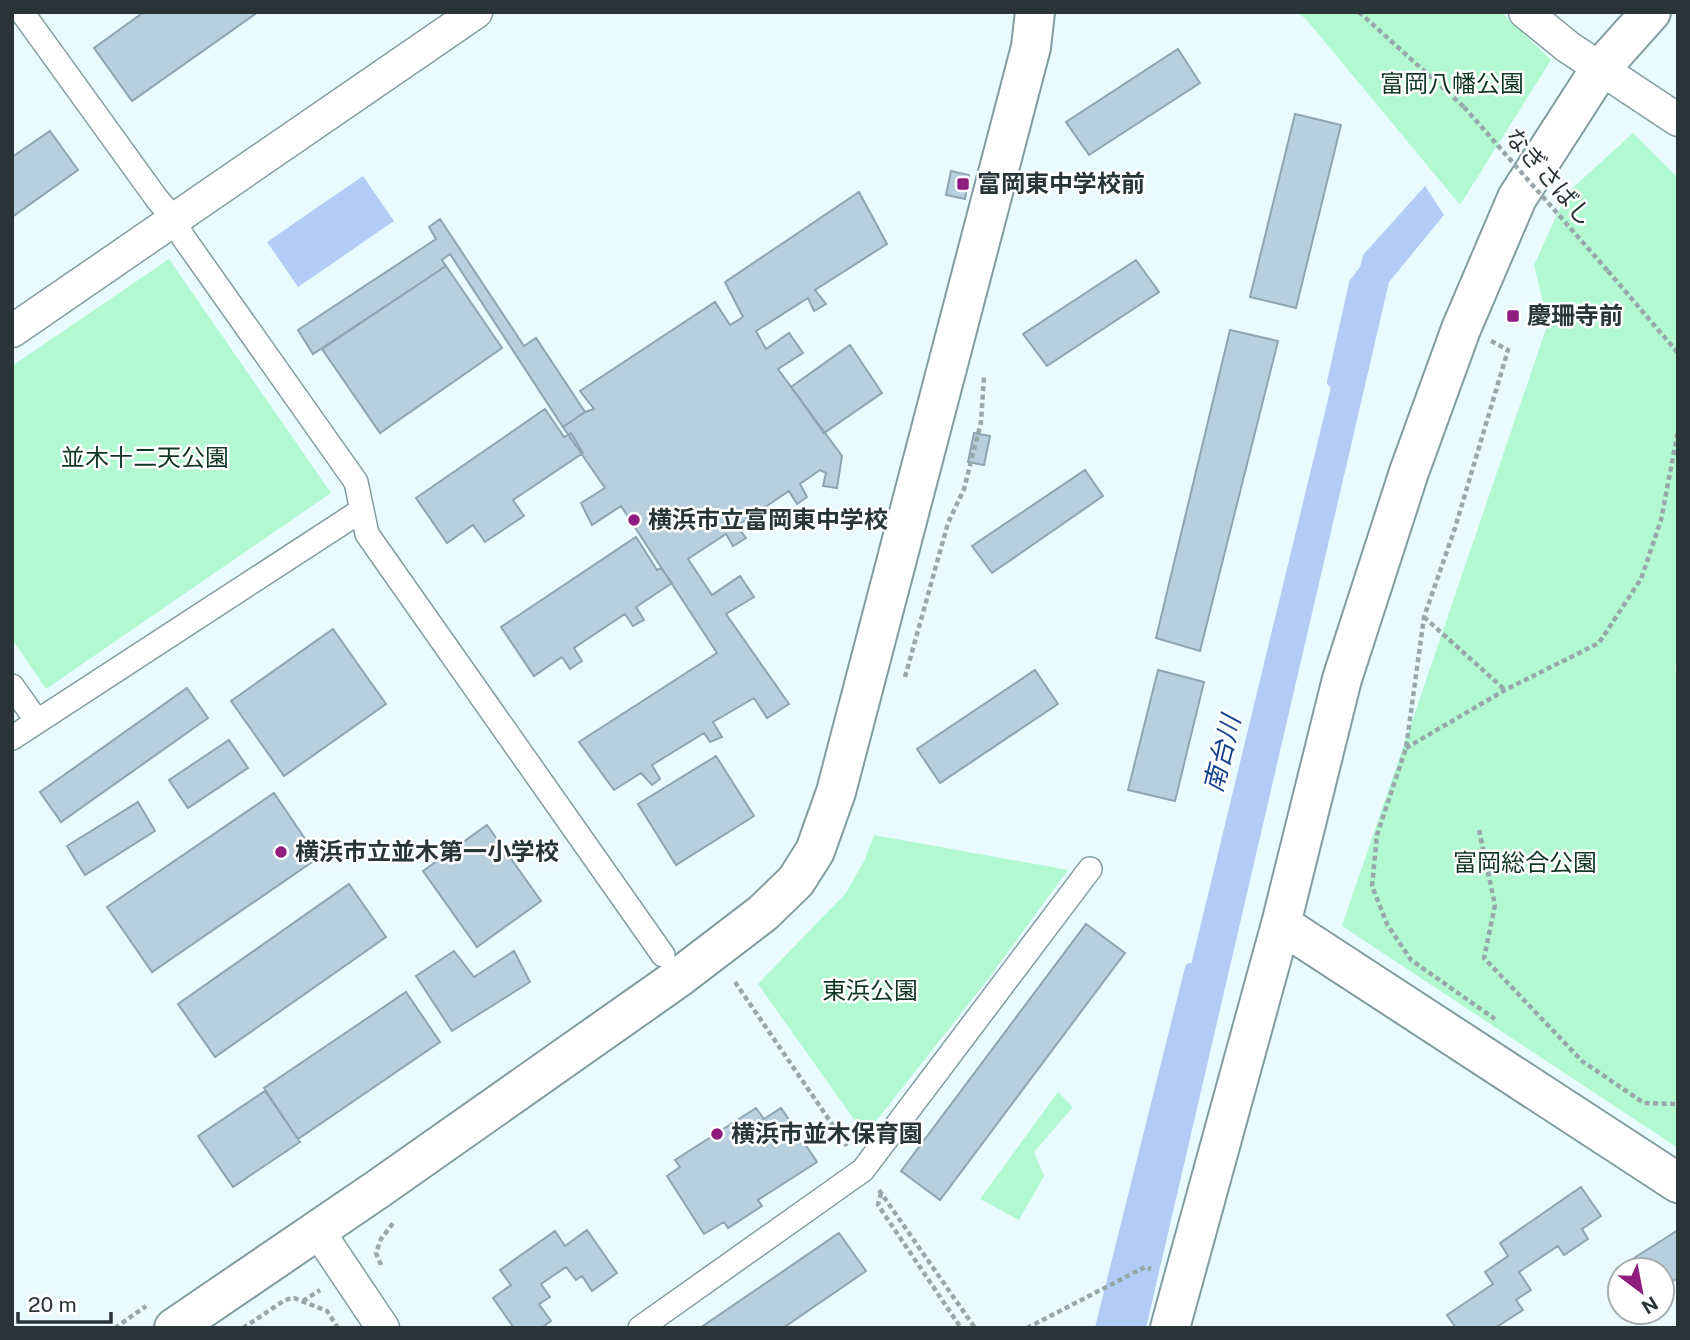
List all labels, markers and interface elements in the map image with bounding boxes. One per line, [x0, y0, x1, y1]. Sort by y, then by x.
park label: 富岡八幡公園 [1380, 69, 1524, 97]
street label: なぎさばし [1500, 122, 1600, 231]
place label: 富岡東中学校前 [977, 169, 1145, 197]
marker: 富岡東中学校前 [955, 176, 971, 192]
place label: 慶珊寺前 [1527, 301, 1623, 329]
marker: 慶珊寺前 [1505, 308, 1521, 324]
park label: 並木十二天公園 [61, 443, 229, 471]
place label: 横浜市立富岡東中学校 [648, 505, 888, 533]
marker: 横浜市立富岡東中学校 [626, 512, 642, 528]
water label: 南台川 [1197, 709, 1247, 795]
place label: 横浜市立並木第一小学校 [295, 837, 559, 865]
marker: 横浜市立並木第一小学校 [273, 844, 289, 860]
park label: 富岡総合公園 [1453, 848, 1597, 876]
park label: 東浜公園 [822, 976, 918, 1004]
place label: 横浜市並木保育園 [731, 1119, 923, 1147]
marker: 横浜市並木保育園 [709, 1126, 725, 1142]
north arrow [1606, 1256, 1676, 1326]
scale bar [18, 1280, 110, 1324]
text: 20 m [28, 1292, 77, 1317]
text: N [1638, 1292, 1662, 1319]

